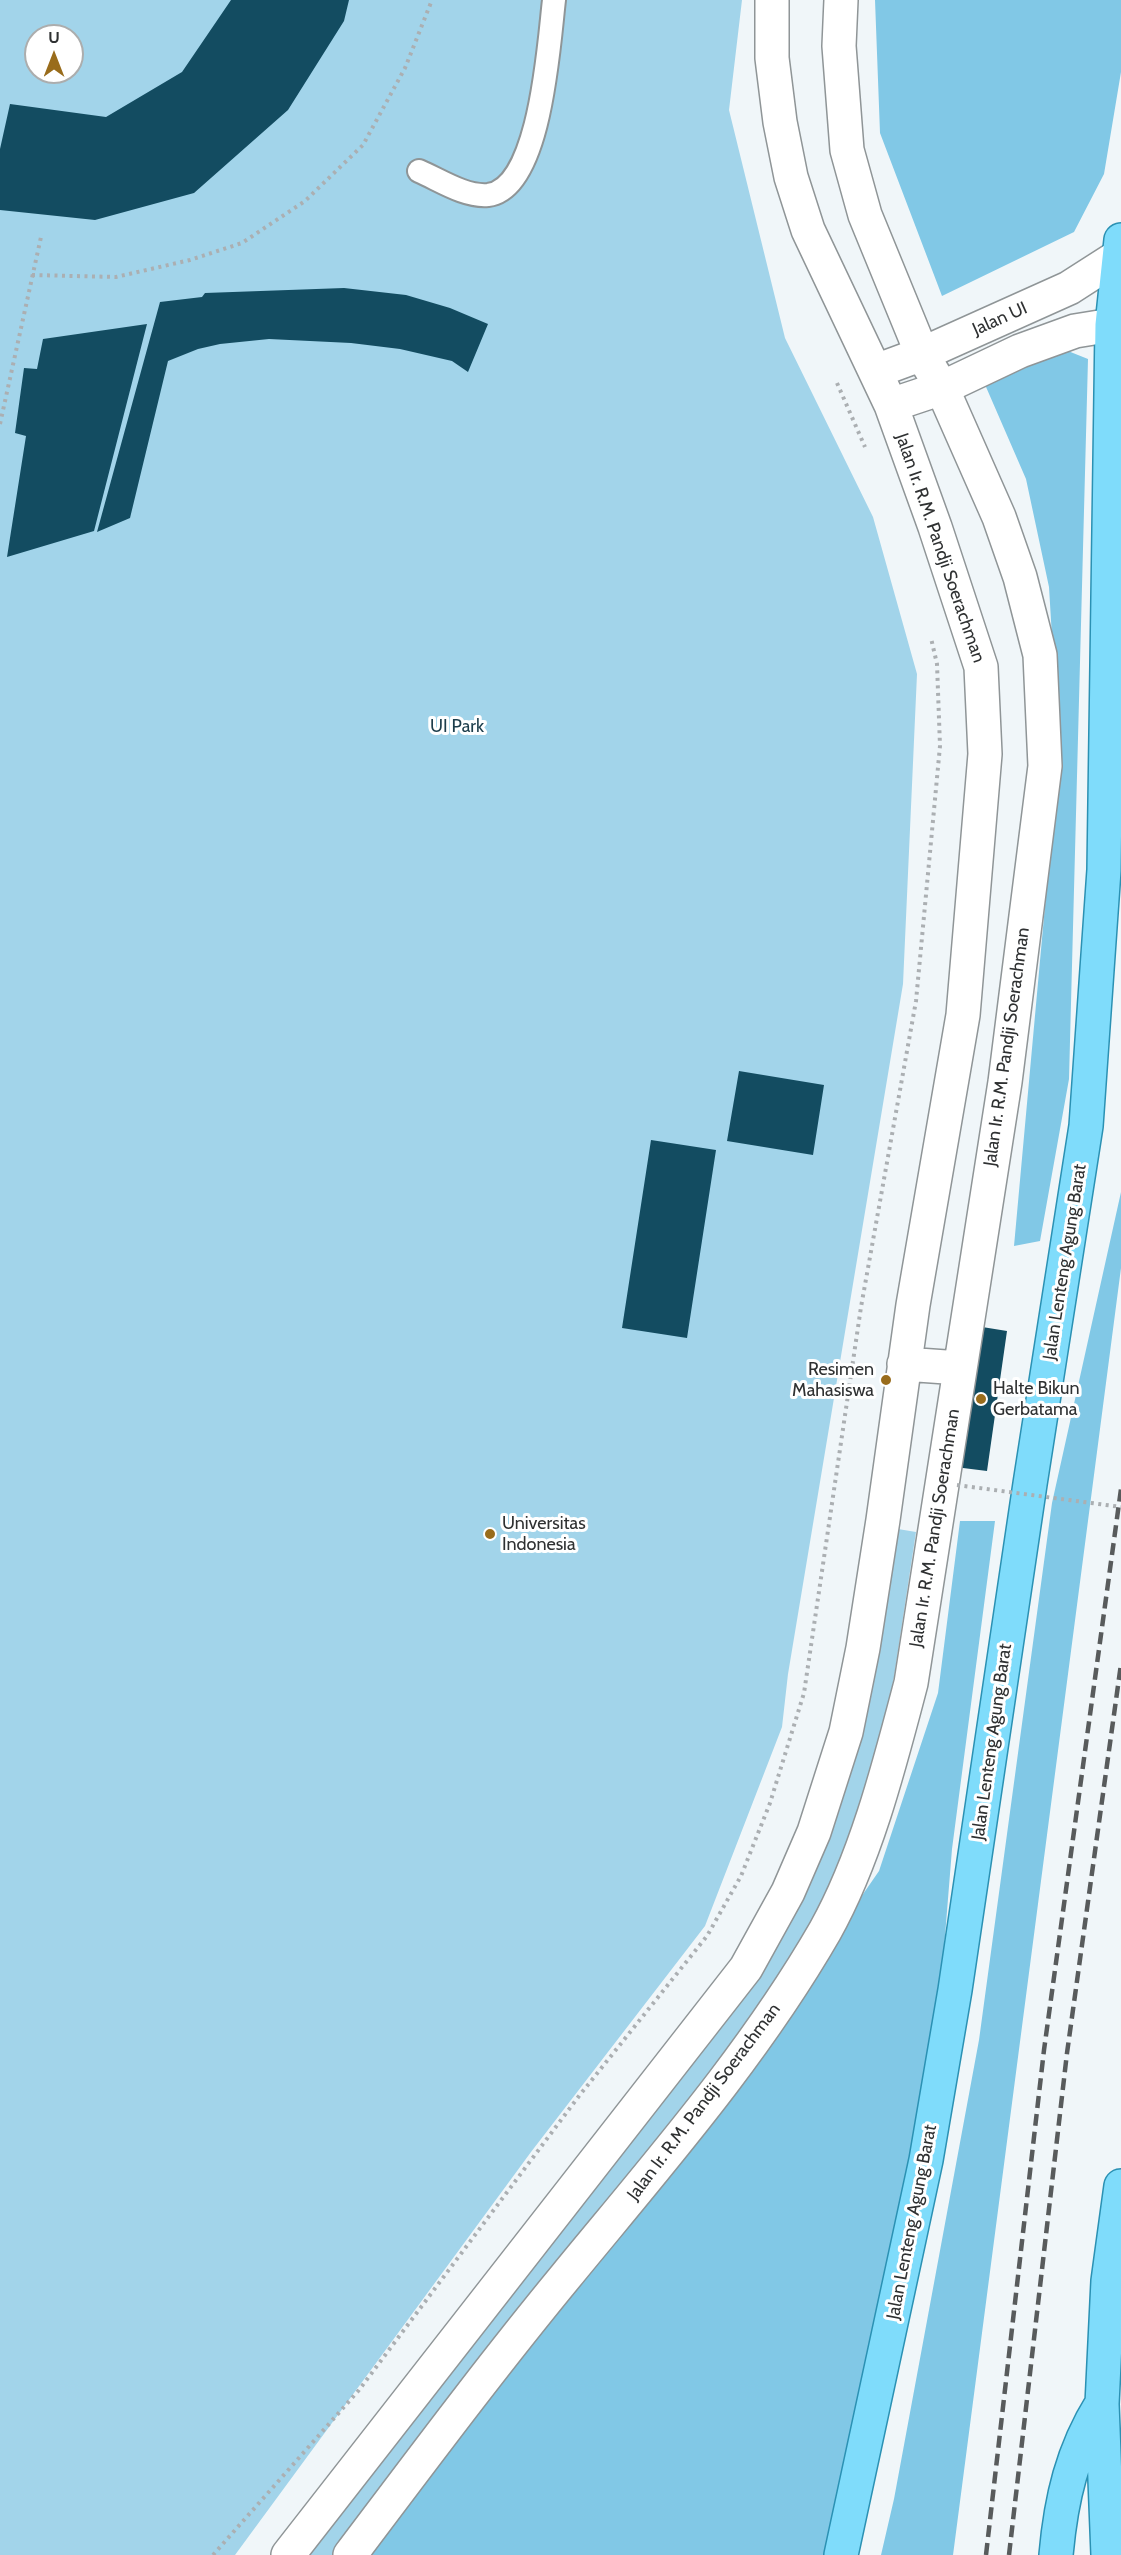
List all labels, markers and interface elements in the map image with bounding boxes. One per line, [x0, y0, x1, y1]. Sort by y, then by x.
north arrow [24, 24, 84, 84]
text: U [48, 28, 60, 47]
street label: Jalan UI [969, 297, 1031, 341]
street label: Jalan Ir. R.M. Pandji Soerachman [891, 430, 989, 666]
park label: UI Park [430, 716, 484, 738]
street label: Jalan Ir. R.M. Pandji Soerachman [980, 926, 1034, 1168]
street label: Jalan Lenteng Agung Barat [1039, 1162, 1091, 1362]
place label: Resimen Mahasiswa [792, 1359, 874, 1402]
marker: Resimen Mahasiswa [879, 1373, 893, 1387]
place label: Halte Bikun Gerbatama [993, 1378, 1080, 1420]
marker: Halte Bikun Gerbatama [974, 1392, 988, 1406]
street label: Jalan Ir. R.M. Pandji Soerachman [905, 1407, 965, 1649]
place label: Universitas Indonesia [502, 1513, 586, 1556]
marker: Universitas Indonesia [483, 1527, 497, 1541]
street label: Jalan Lenteng Agung Barat [968, 1642, 1016, 1842]
street label: Jalan Ir. R.M. Pandji Soerachman [623, 1999, 785, 2205]
street label: Jalan Lenteng Agung Barat [882, 2123, 942, 2321]

